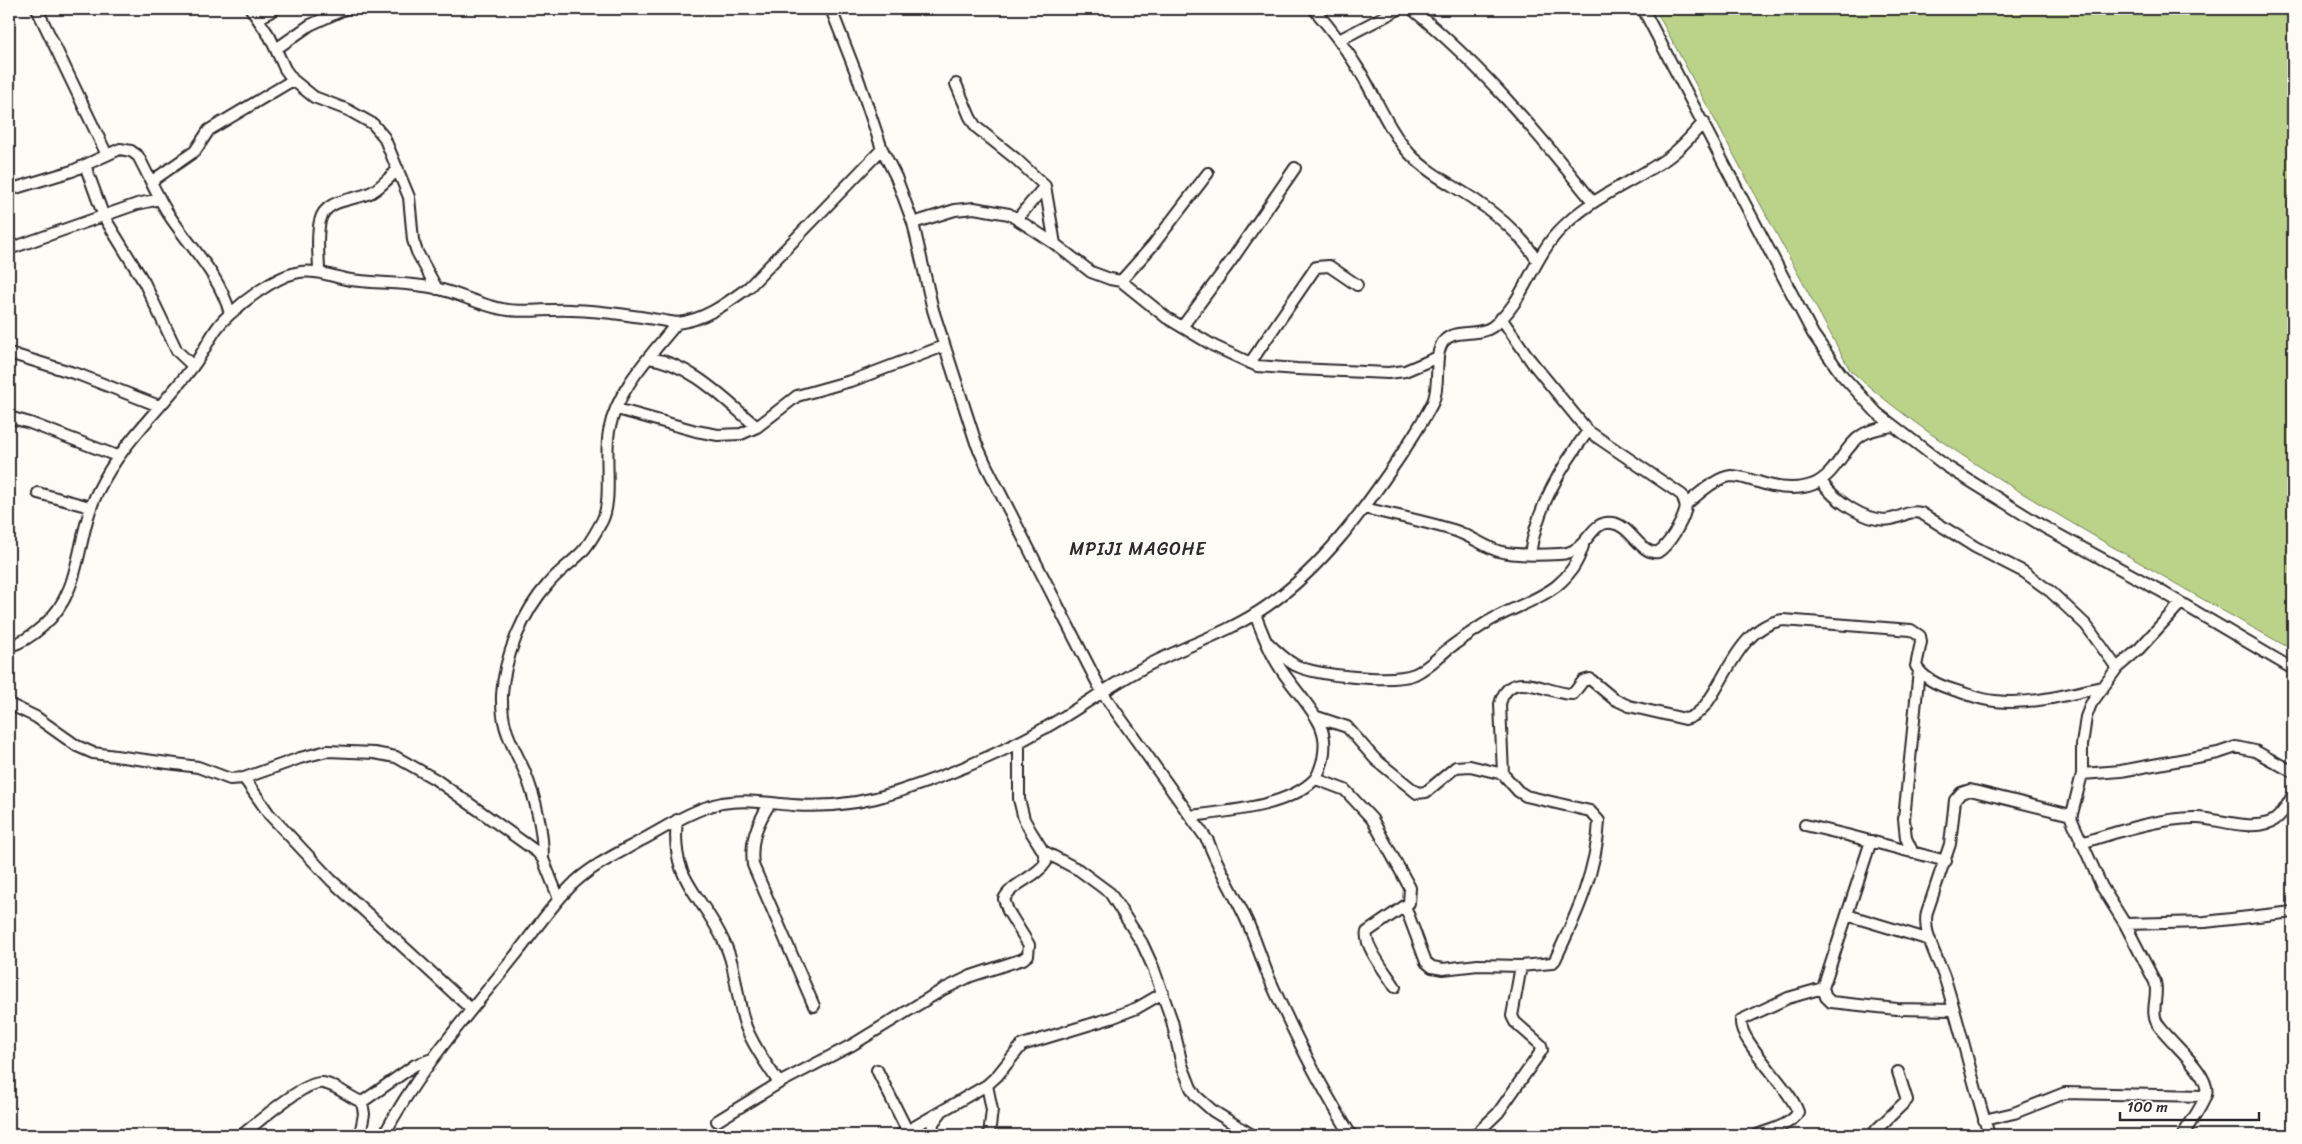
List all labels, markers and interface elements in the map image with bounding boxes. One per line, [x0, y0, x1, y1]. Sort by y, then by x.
district label: MPIJI MAGOHE [1069, 533, 1207, 565]
scale bar [2120, 1089, 2258, 1121]
text: 100 m [2127, 1094, 2168, 1120]

